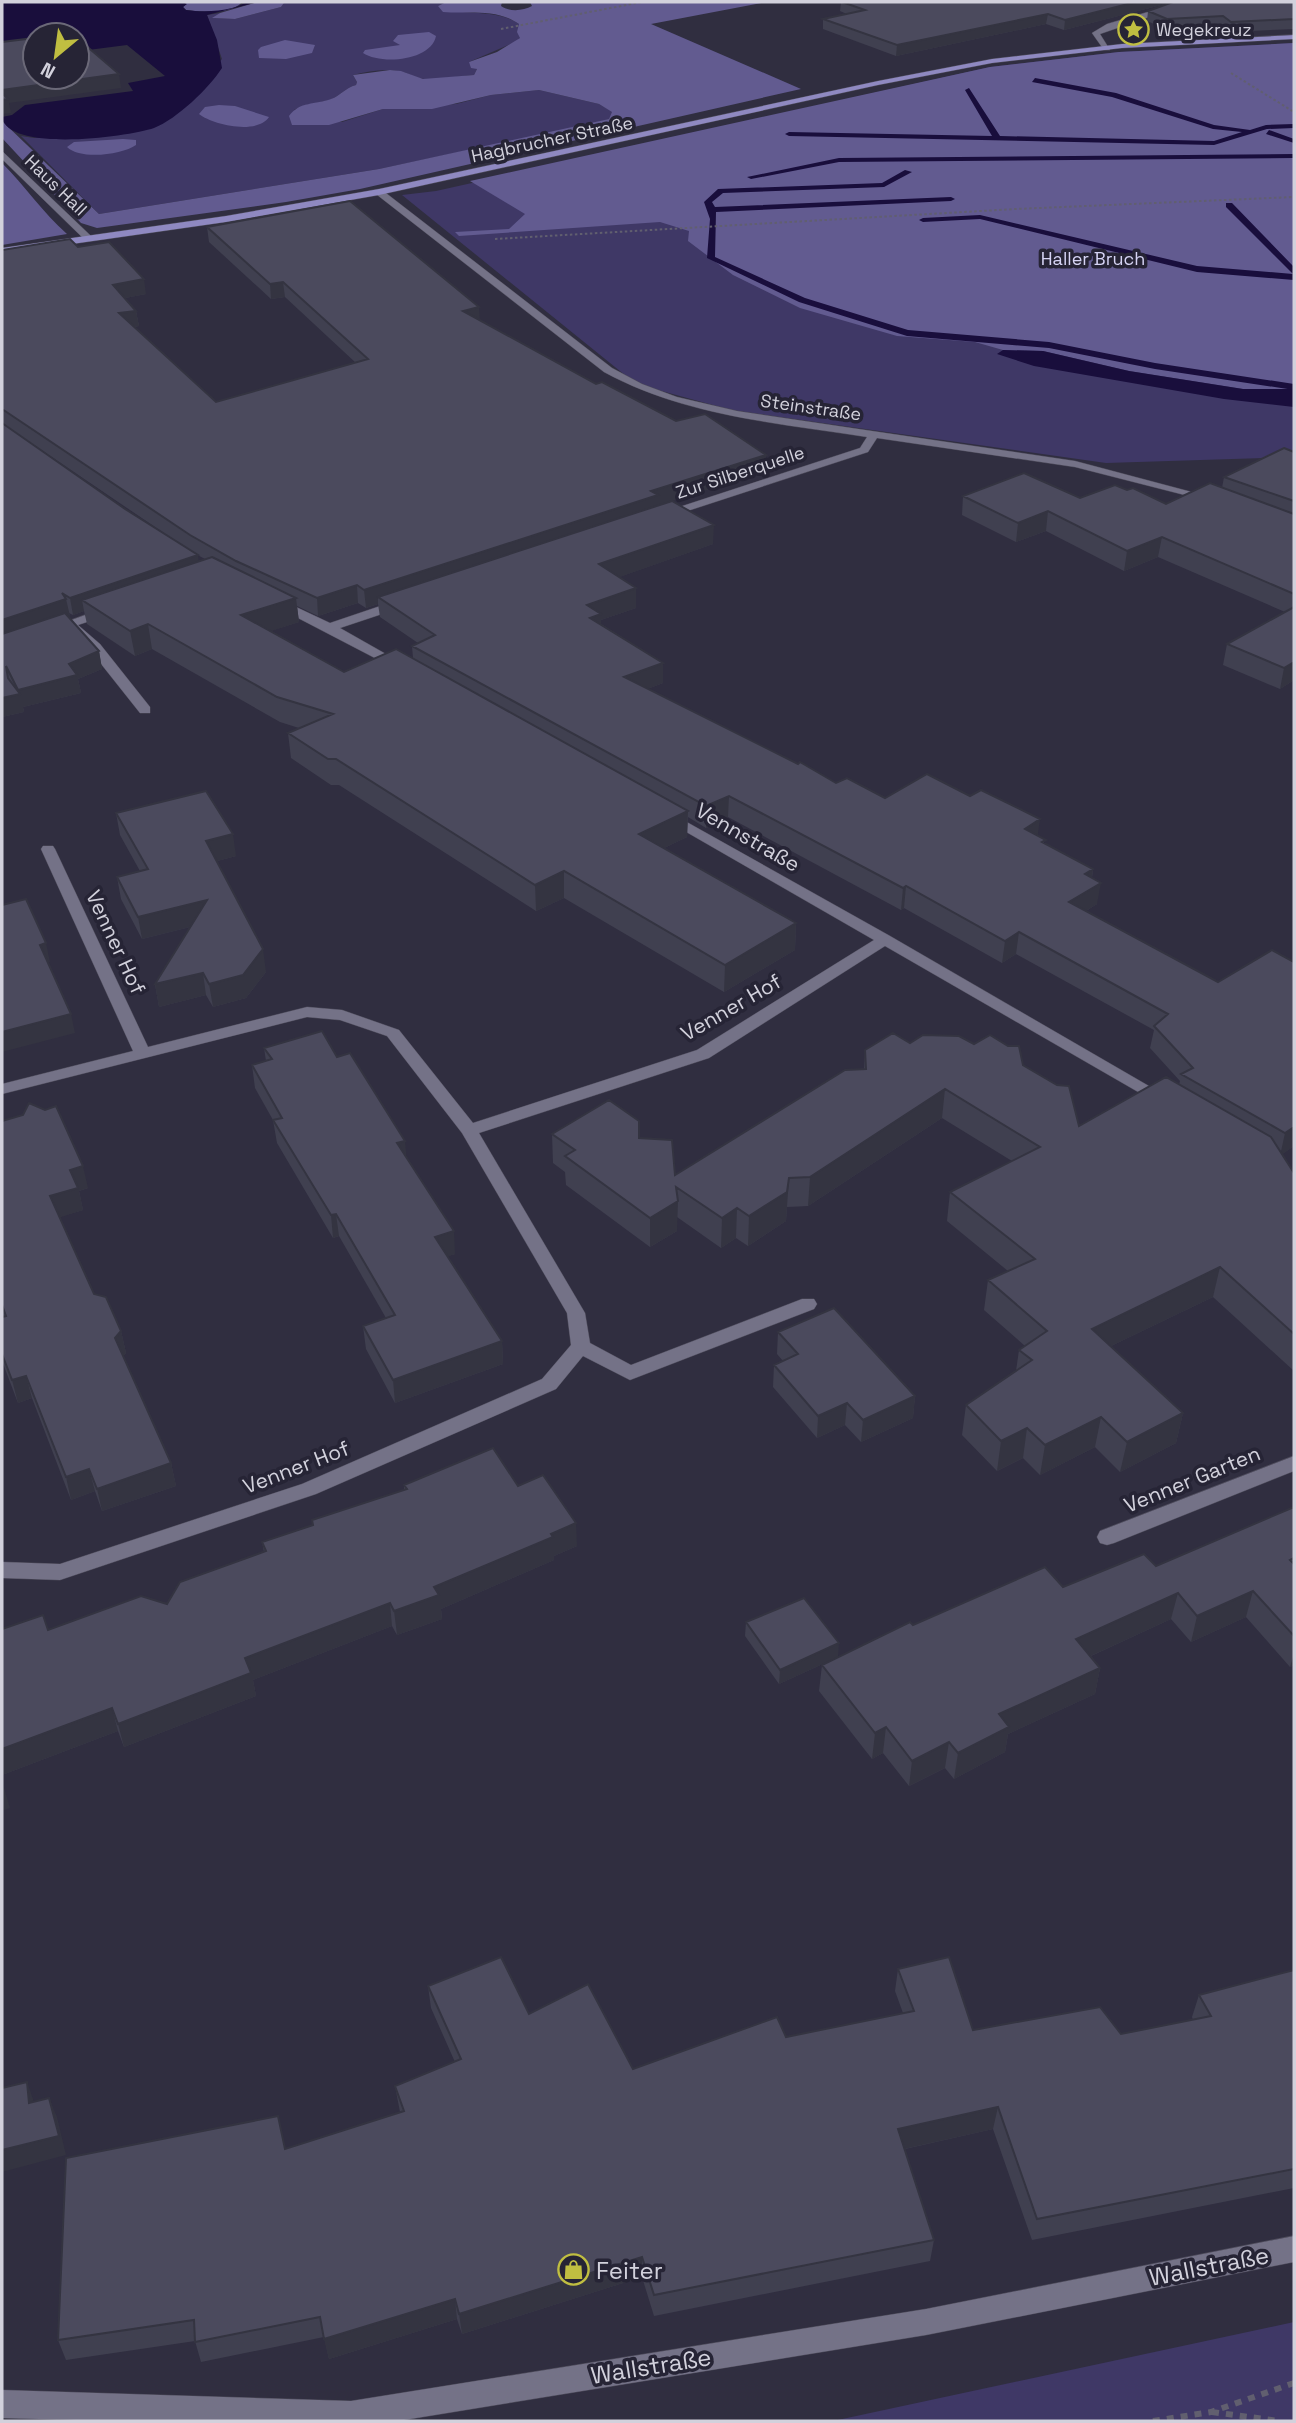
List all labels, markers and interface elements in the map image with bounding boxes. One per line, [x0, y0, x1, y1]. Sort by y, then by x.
place icon: Wegekreuz [1116, 12, 1150, 46]
place label: Wegekreuz [1156, 18, 1252, 41]
north arrow [21, 21, 91, 91]
text: N [36, 56, 60, 84]
street label: Hagbrucher Straße [469, 111, 635, 167]
street label: Haus Hall [20, 150, 92, 220]
park label: Haller Bruch [1041, 247, 1145, 270]
street label: Steinstraße [759, 389, 863, 425]
street label: Zur Silberquelle [673, 440, 807, 504]
street label: Vennstraße [691, 796, 805, 878]
street label: Venner Hof [80, 886, 152, 998]
street label: Venner Hof [676, 967, 786, 1047]
street label: Venner Hof [239, 1434, 353, 1500]
street label: Venner Garten [1120, 1439, 1264, 1519]
street label: Wallstraße [1146, 2239, 1272, 2293]
shop icon: Feiter [556, 2253, 590, 2287]
place label: Feiter [596, 2255, 663, 2286]
street label: Wallstraße [589, 2341, 713, 2391]

